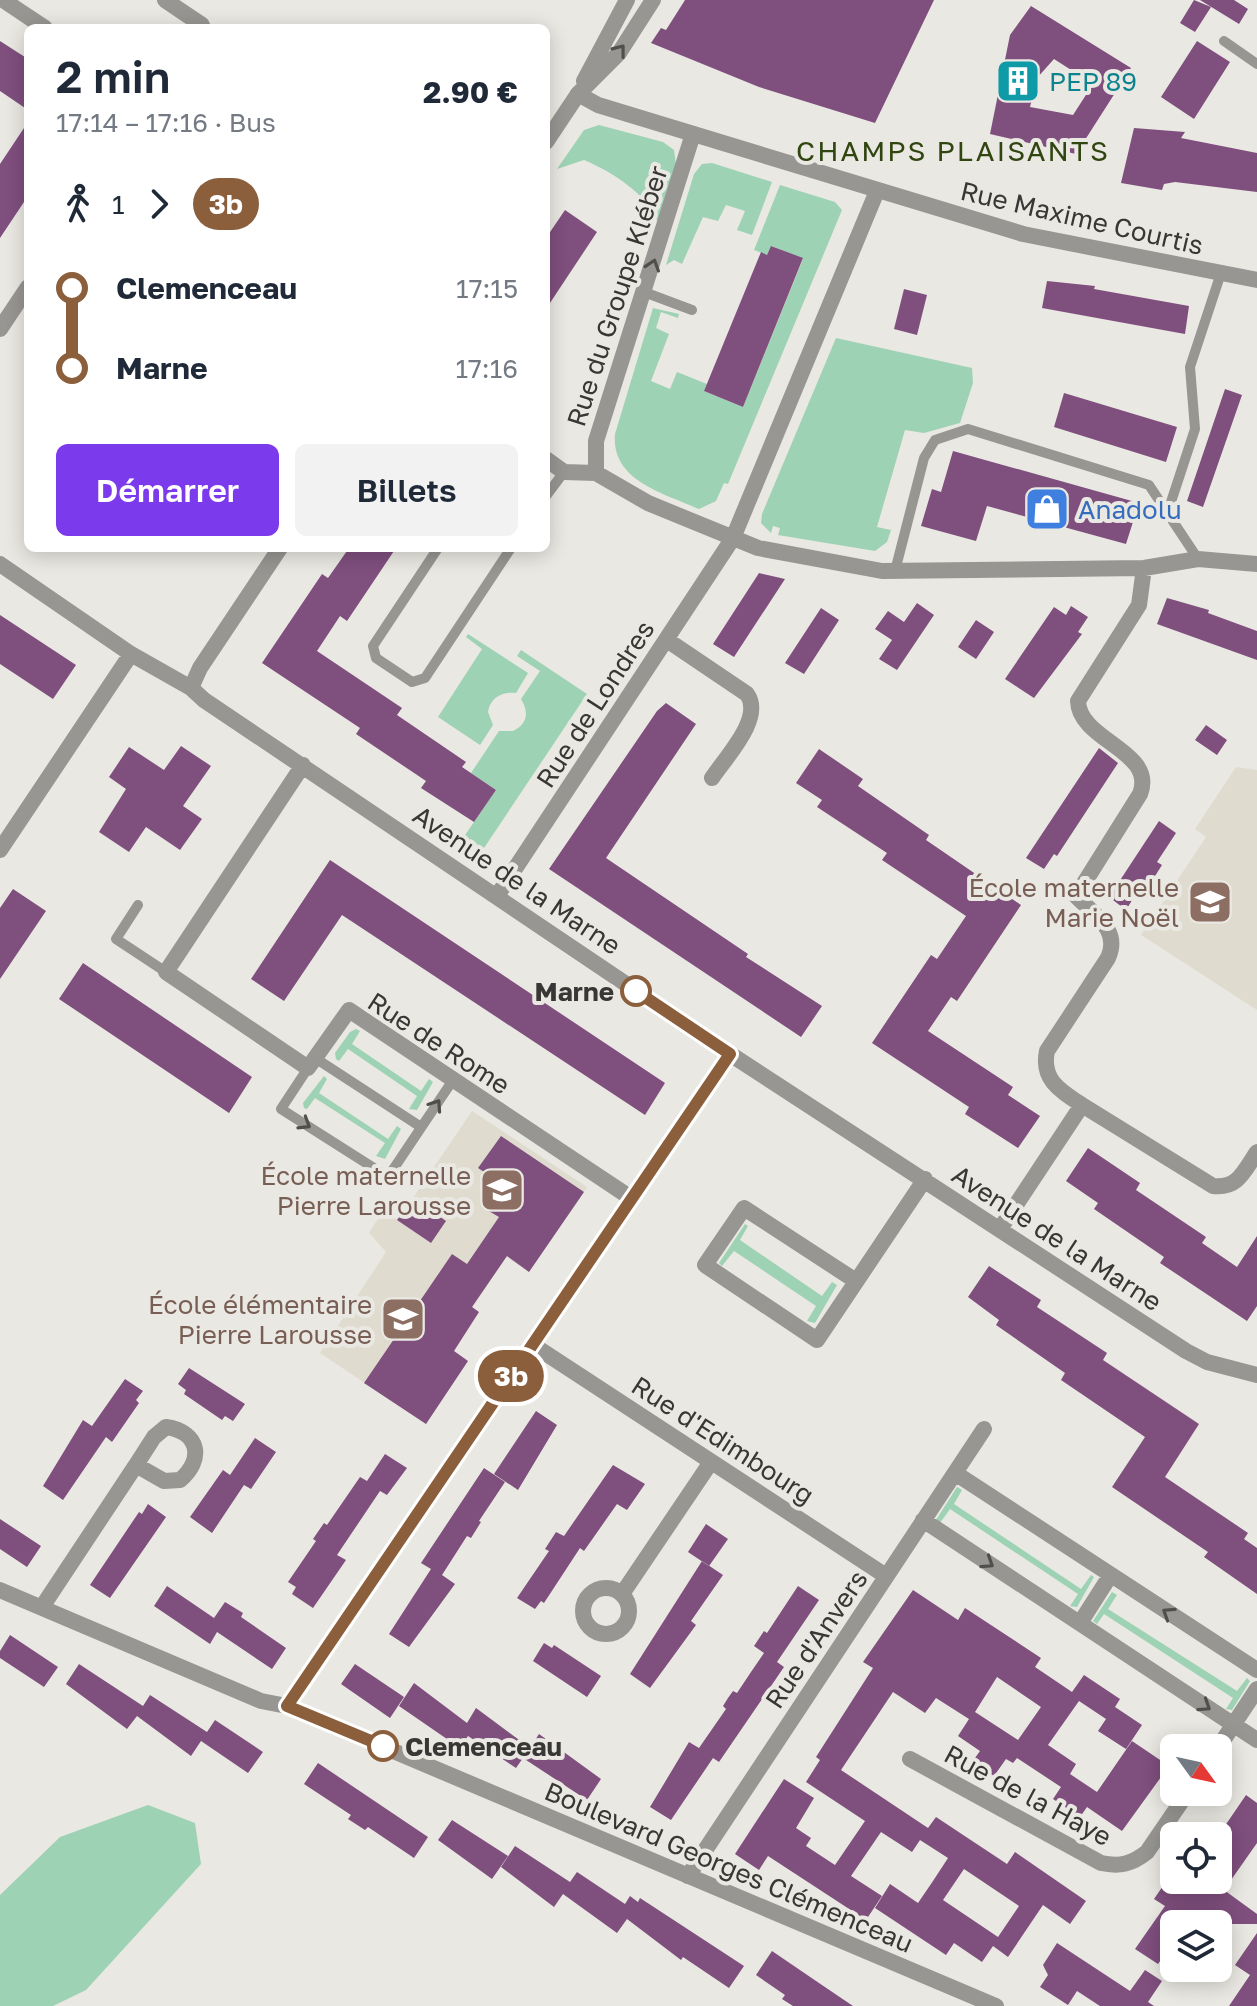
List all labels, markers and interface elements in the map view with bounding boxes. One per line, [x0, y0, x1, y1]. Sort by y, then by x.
one-way arrow [610, 44, 624, 59]
text: 2 min [56, 50, 170, 103]
building icon: PEP 89 [994, 57, 1042, 105]
place label: PEP 89 [1049, 66, 1137, 97]
text: 2.90 € [423, 74, 518, 110]
text: 17:14 – 17:16 · Bus [56, 107, 276, 138]
district label: CHAMPS PLAISANTS [796, 134, 1110, 167]
street label: Rue du Groupe Kléber [560, 162, 674, 430]
street label: Rue Maxime Courtis [958, 175, 1206, 261]
icon: walk [56, 182, 100, 226]
icon: forward [137, 182, 181, 226]
text: 3b [209, 187, 243, 220]
text: 1 [112, 189, 125, 220]
one-way arrow [644, 259, 660, 272]
text: Clemenceau [116, 270, 297, 306]
text: 17:15 [456, 273, 518, 304]
text: Marne [116, 350, 208, 386]
text: 17:16 [455, 353, 518, 384]
button: Démarrer [56, 444, 279, 536]
button: Billets [295, 444, 518, 536]
shop icon: Anadolu [1023, 485, 1071, 533]
place label: Anadolu [1078, 494, 1182, 525]
street label: Rue de Londres [529, 615, 661, 793]
street label: Avenue de la Marne [407, 799, 627, 961]
place label: École maternelle Marie Noël [968, 872, 1179, 933]
school or university icon: École maternelle Marie Noël [1186, 878, 1234, 926]
place label: Marne [535, 976, 614, 1007]
marker: Marne [621, 976, 651, 1006]
street label: Rue de Rome [362, 986, 516, 1100]
one-way arrow [426, 1100, 441, 1114]
one-way arrow [296, 1115, 311, 1130]
street label: Avenue de la Marne [946, 1159, 1168, 1317]
place label: École maternelle Pierre Larousse [260, 1160, 471, 1221]
school or university icon: École maternelle Pierre Larousse [478, 1166, 526, 1214]
place label: École élémentaire Pierre Larousse [148, 1289, 372, 1350]
school or university icon: École élémentaire Pierre Larousse [379, 1295, 427, 1343]
line badge: 3b [475, 1350, 547, 1402]
text: 3b [494, 1359, 528, 1392]
street label: Rue d'Edimbourg [626, 1370, 820, 1510]
one-way arrow [980, 1553, 994, 1568]
street label: Rue d'Anvers [758, 1564, 874, 1714]
one-way arrow [1162, 1607, 1177, 1622]
one-way arrow [1197, 1696, 1211, 1711]
marker: Clemenceau [368, 1731, 398, 1761]
place label: Clemenceau [405, 1731, 562, 1762]
north arrow [1160, 1734, 1232, 1806]
map controls [1160, 1734, 1232, 1982]
street label: Rue de la Haye [939, 1738, 1117, 1852]
street label: Boulevard Georges Clémenceau [540, 1775, 918, 1959]
button: locate [1160, 1822, 1232, 1894]
button: layers [1160, 1910, 1232, 1982]

